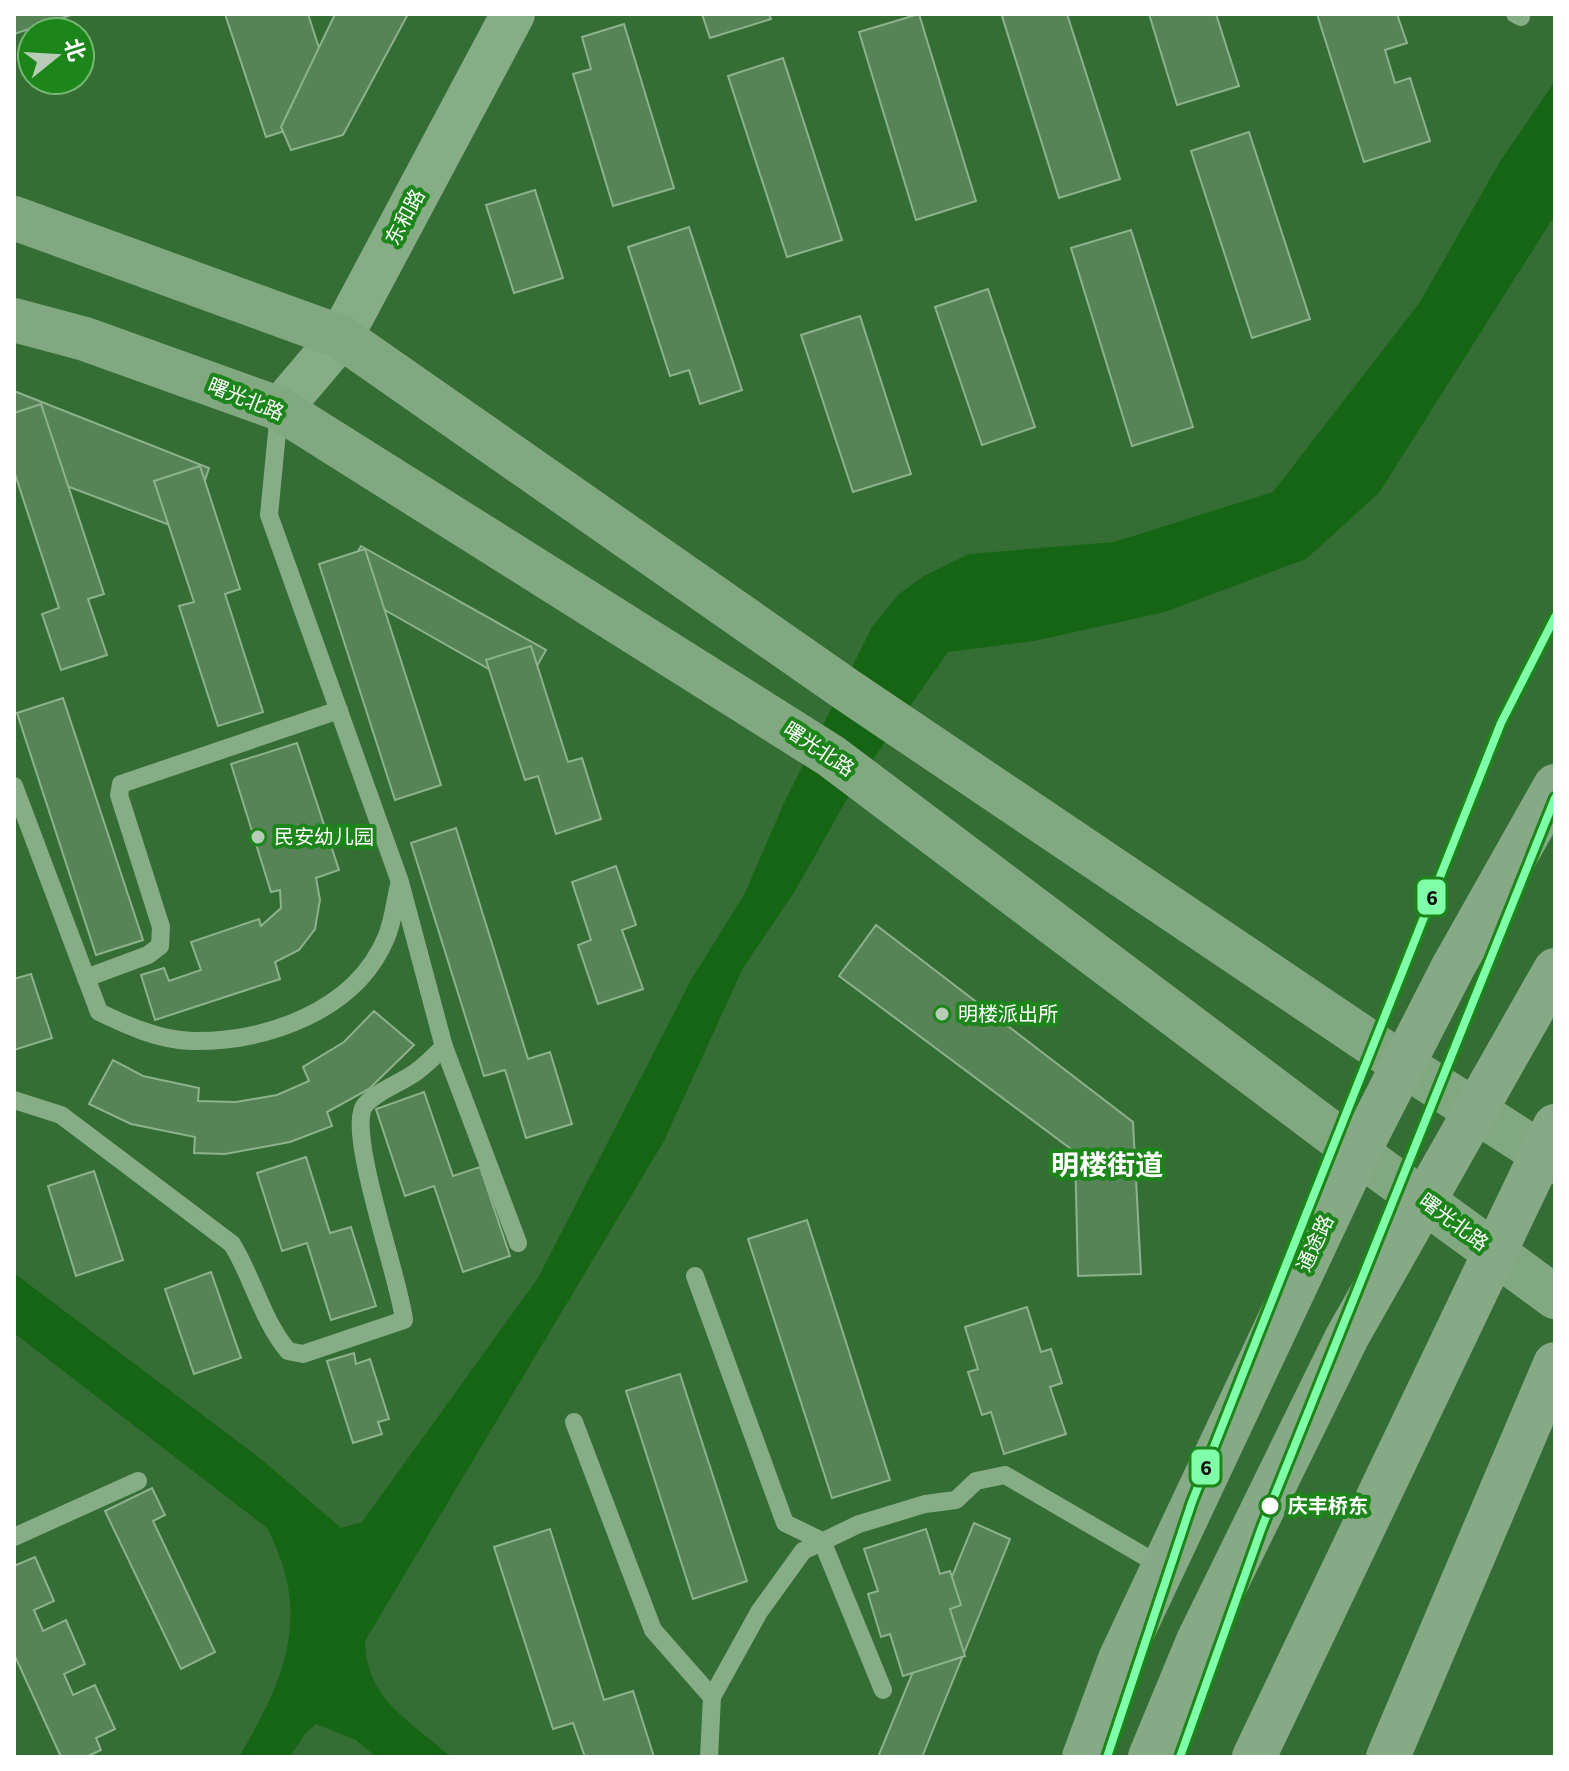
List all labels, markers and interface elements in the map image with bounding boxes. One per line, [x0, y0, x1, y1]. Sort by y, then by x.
north arrow [16, 16, 96, 96]
text: 北 [55, 35, 93, 66]
street label: 东和路 [379, 184, 432, 251]
street label: 曙光北路 [203, 372, 288, 428]
street label: 曙光北路 [777, 716, 859, 784]
place label: 民安幼儿园 [274, 824, 374, 852]
marker: 民安幼儿园 [249, 828, 267, 846]
line badge: 6 [1416, 878, 1447, 916]
text: 6 [1426, 882, 1438, 914]
place label: 明楼派出所 [958, 1001, 1058, 1029]
marker: 明楼派出所 [933, 1005, 951, 1023]
district label: 明楼街道 [1051, 1146, 1163, 1186]
street label: 曙光北路 [1413, 1188, 1494, 1258]
street label: 通途路 [1291, 1210, 1341, 1277]
line badge: 6 [1190, 1448, 1221, 1486]
text: 6 [1200, 1452, 1212, 1484]
place label: 庆丰桥东 [1288, 1493, 1368, 1521]
marker: 庆丰桥东 [1259, 1495, 1281, 1517]

